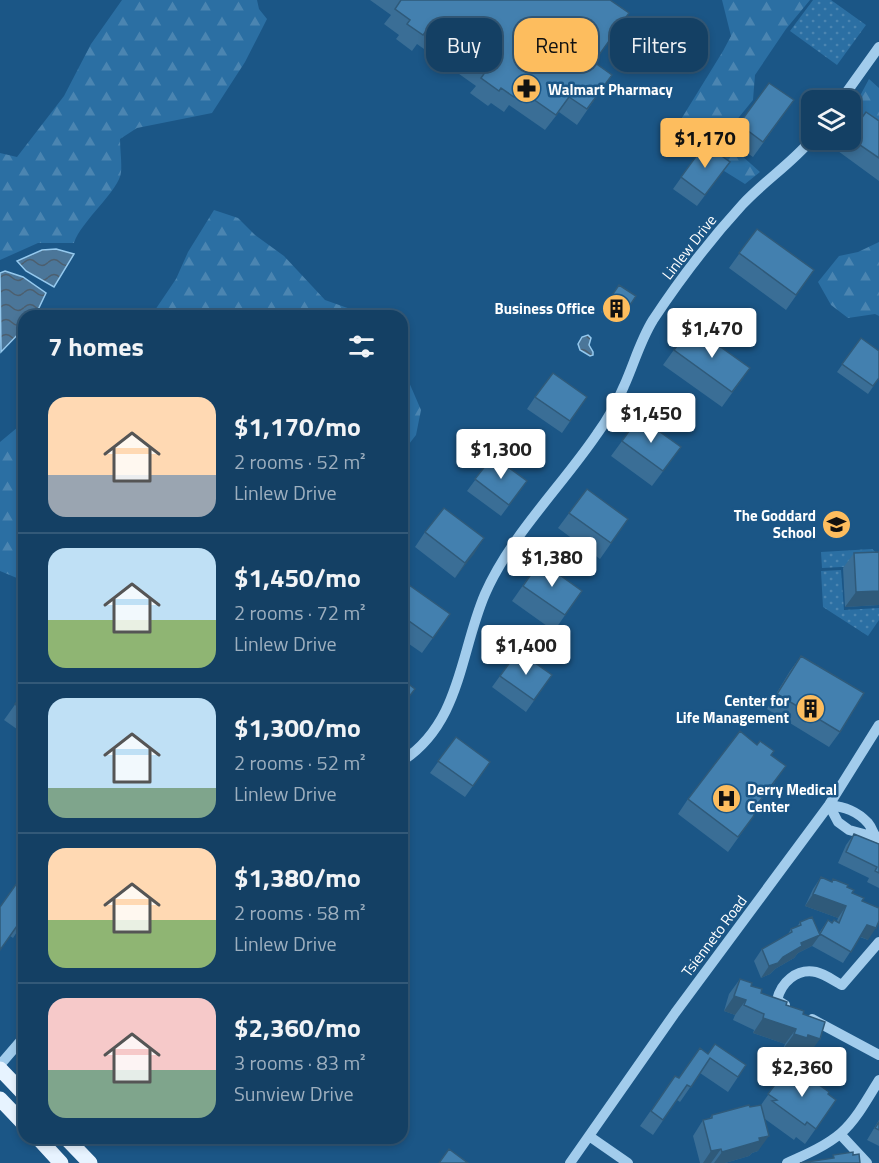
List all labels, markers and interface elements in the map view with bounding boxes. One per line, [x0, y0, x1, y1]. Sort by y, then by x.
chip: Buy [426, 18, 502, 72]
chip: Rent [514, 18, 598, 72]
chip: Filters [610, 18, 708, 72]
pharmacy icon: Walmart Pharmacy [511, 73, 543, 105]
place label: Walmart Pharmacy [548, 78, 673, 101]
map controls [801, 90, 861, 150]
button: layers [801, 90, 861, 150]
pin: $1,170 [656, 118, 754, 169]
text: $1,170 [674, 122, 736, 153]
street label: Linlew Drive [656, 210, 722, 284]
building icon: Business Office [600, 292, 632, 324]
place label: Business Office [495, 297, 595, 320]
pin: $1,470 [663, 308, 761, 359]
text: $1,470 [681, 312, 743, 343]
text: 7 homes [48, 327, 144, 366]
icon: filters [345, 330, 378, 363]
pin: $1,450 [602, 393, 700, 444]
text: $1,450 [620, 397, 682, 428]
text: $1,170/mo [234, 407, 361, 446]
icon: home [96, 421, 168, 493]
pin: $1,300 [452, 429, 550, 480]
text: $1,300 [470, 433, 532, 464]
text: 2 rooms · 52 m² [234, 446, 366, 477]
text: Linlew Drive [234, 477, 337, 508]
place label: The Goddard School [734, 504, 816, 544]
school or university icon: The Goddard School [821, 508, 853, 540]
pin: $1,380 [503, 537, 601, 588]
text: $1,380 [521, 541, 583, 572]
text: $1,450/mo [234, 558, 361, 597]
icon: home [96, 572, 168, 644]
text: 2 rooms · 72 m² [234, 597, 366, 628]
pin: $1,400 [477, 625, 575, 676]
text: Linlew Drive [234, 628, 337, 659]
text: $1,400 [495, 629, 557, 660]
place label: Center for Life Management [676, 689, 790, 729]
building icon: Center for Life Management [794, 693, 826, 725]
text: $1,300/mo [234, 708, 361, 747]
icon: home [96, 722, 168, 794]
text: 2 rooms · 52 m² [234, 747, 366, 778]
text: Linlew Drive [234, 778, 337, 809]
place label: Derry Medical Center [747, 778, 837, 818]
hospital icon: Derry Medical Center [710, 782, 742, 814]
text: $1,380/mo [234, 858, 361, 897]
icon: home [96, 872, 168, 944]
street label: Tsienneto Road [676, 890, 752, 982]
text: 2 rooms · 58 m² [234, 897, 366, 928]
text: Linlew Drive [234, 928, 337, 959]
text: $2,360/mo [234, 1008, 361, 1047]
icon: home [96, 1022, 168, 1094]
text: 3 rooms · 83 m² [234, 1047, 366, 1078]
pin: $2,360 [753, 1047, 851, 1098]
text: $2,360 [771, 1051, 833, 1082]
text: Sunview Drive [234, 1078, 353, 1109]

